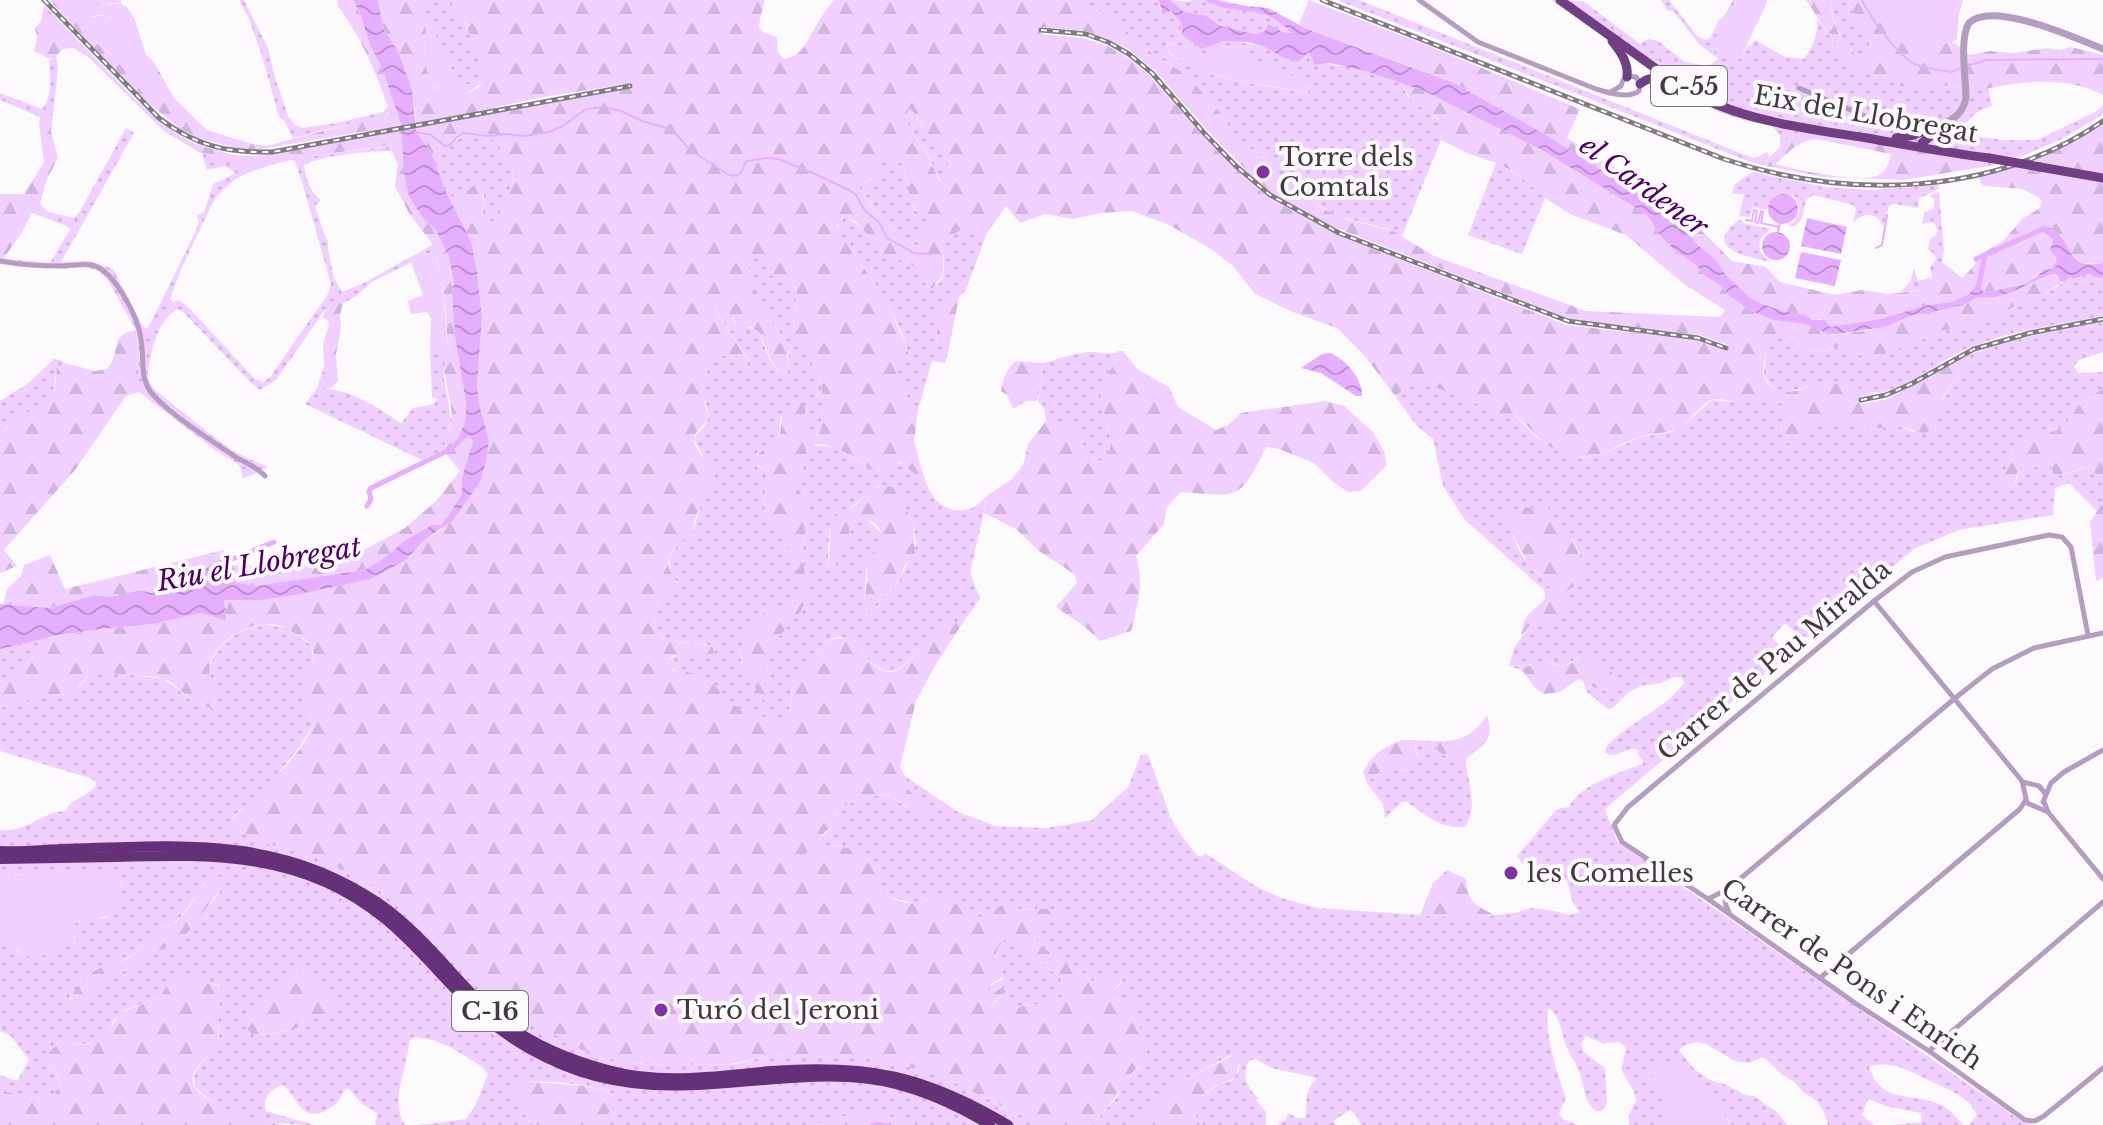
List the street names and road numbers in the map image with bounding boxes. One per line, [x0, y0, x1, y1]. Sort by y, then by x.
road number: C-55 [1651, 66, 1727, 106]
street label: Eix del Llobregat [1751, 79, 1981, 150]
street label: Carrer de Pau Miralda [1651, 553, 1898, 767]
street label: Carrer de Pons i Enrich [1715, 872, 1989, 1076]
road number: C-16 [452, 991, 528, 1031]

